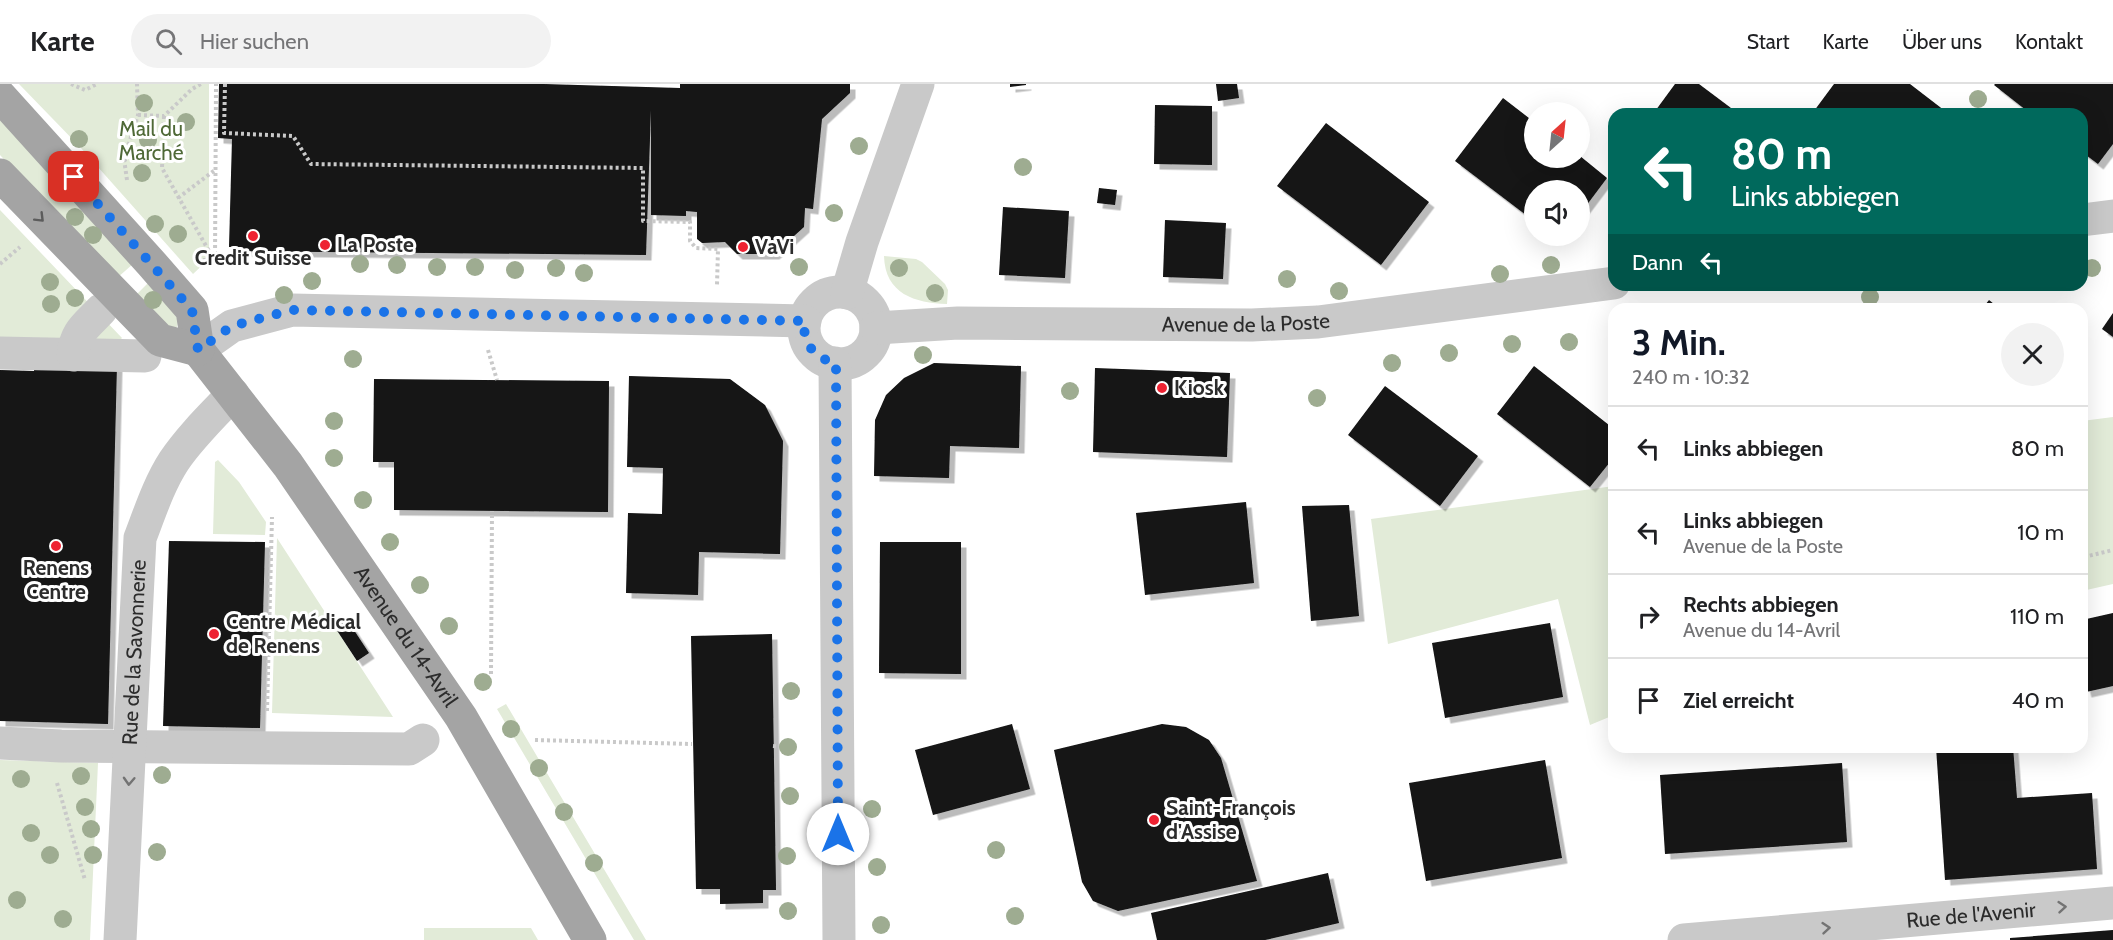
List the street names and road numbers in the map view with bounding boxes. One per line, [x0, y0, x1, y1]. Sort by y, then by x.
street label: Avenue de la Poste [1162, 308, 1332, 337]
street label: Rue de la Savonnerie [117, 559, 151, 746]
street label: Avenue du 14-Avril [349, 561, 463, 711]
street label: Rue de l'Avenir [1905, 897, 2037, 933]

